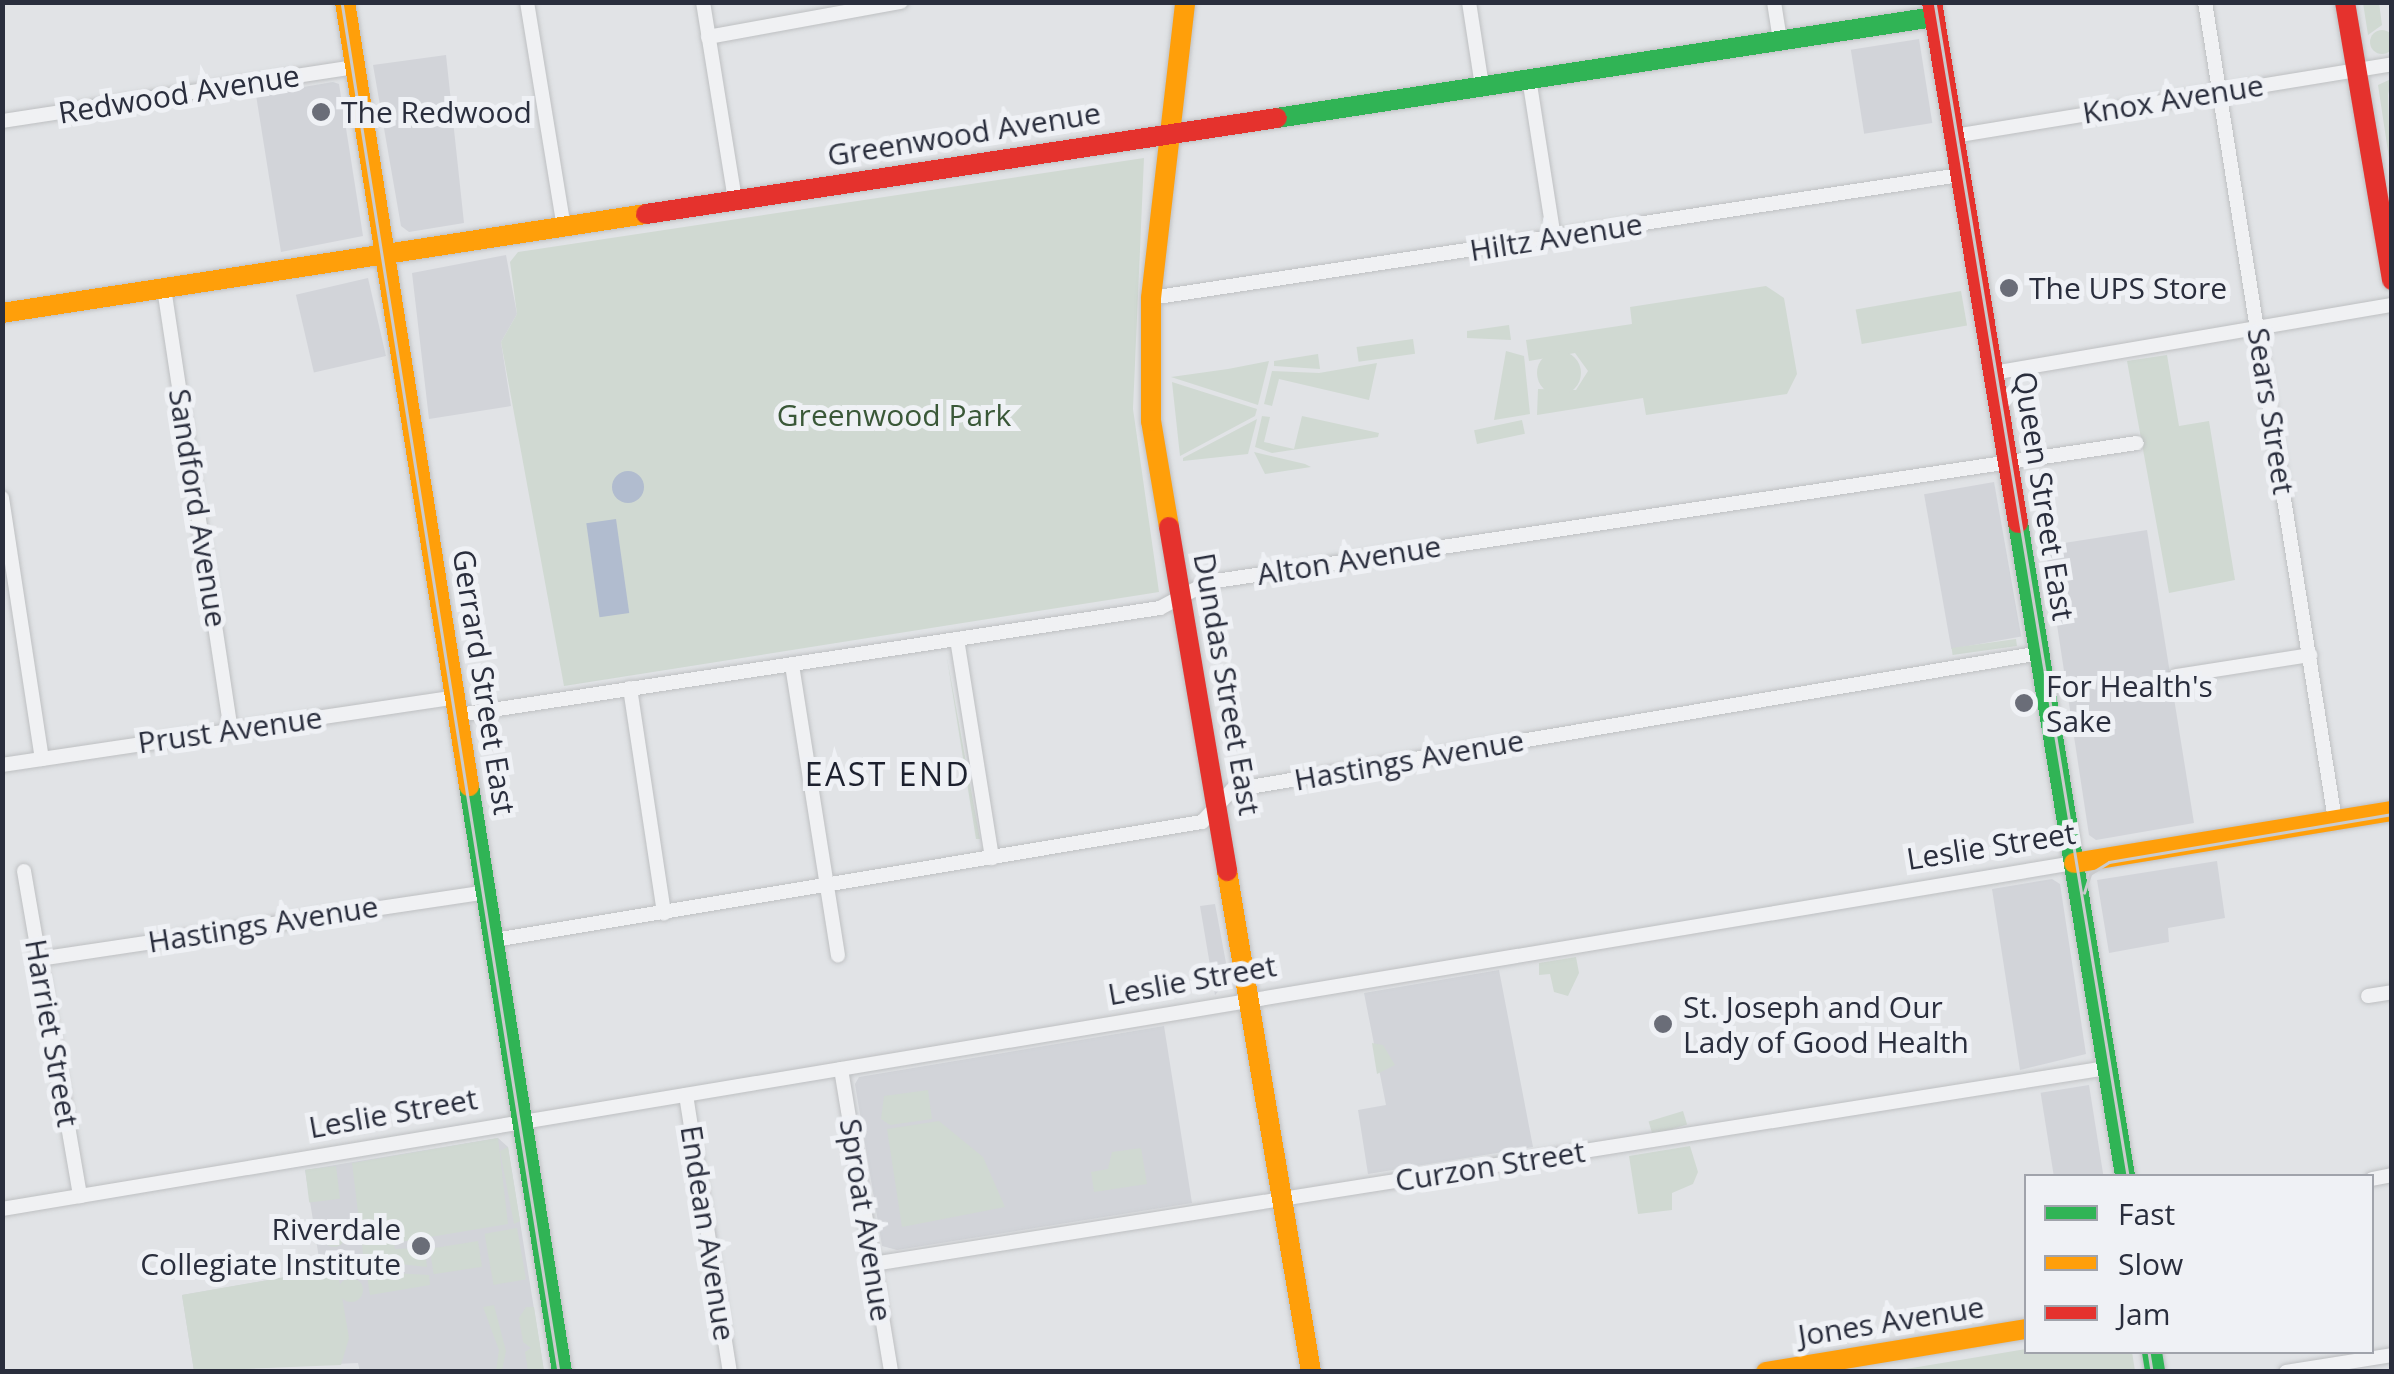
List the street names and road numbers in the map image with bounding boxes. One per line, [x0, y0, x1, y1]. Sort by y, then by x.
street label: Redwood Avenue [56, 57, 302, 131]
street label: Knox Avenue [2080, 67, 2266, 131]
street label: Greenwood Avenue [825, 95, 1103, 173]
street label: Hiltz Avenue [1467, 206, 1645, 268]
street label: Sears Street [2240, 325, 2302, 497]
street label: Queen Street East [2007, 369, 2081, 623]
street label: Sandford Avenue [161, 386, 235, 630]
street label: Alton Avenue [1254, 528, 1444, 592]
street label: Gerrard Street East [445, 547, 523, 817]
street label: Dundas Street East [1186, 550, 1268, 818]
street label: Prust Avenue [135, 699, 325, 761]
street label: Hastings Avenue [1291, 722, 1527, 798]
street label: Leslie Street [1904, 815, 2078, 877]
street label: Hastings Avenue [145, 888, 381, 960]
street label: Harriet Street [18, 936, 86, 1130]
street label: Leslie Street [1105, 947, 1279, 1013]
street label: Leslie Street [306, 1080, 480, 1146]
street label: Sproat Avenue [832, 1116, 900, 1324]
street label: Endean Avenue [673, 1123, 743, 1343]
street label: Curzon Street [1393, 1133, 1587, 1199]
street label: Jones Avenue [1795, 1289, 1987, 1353]

